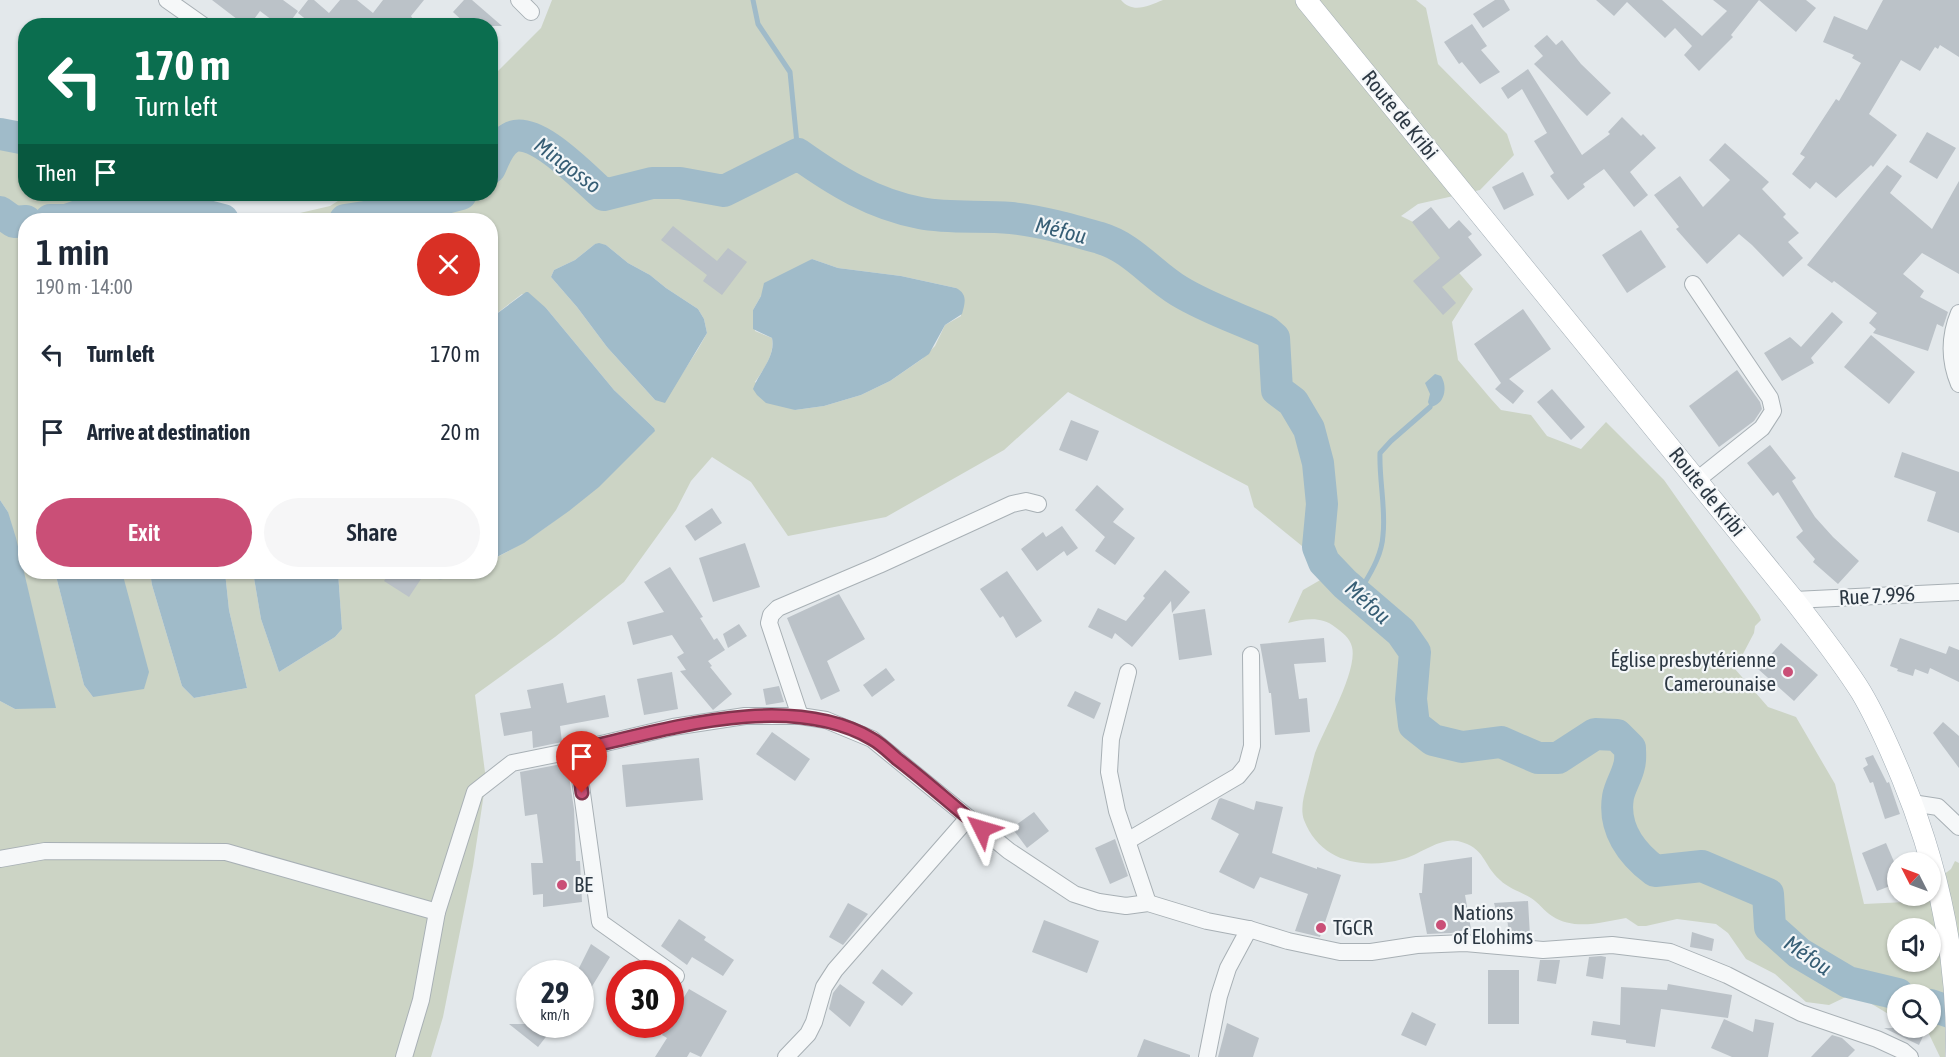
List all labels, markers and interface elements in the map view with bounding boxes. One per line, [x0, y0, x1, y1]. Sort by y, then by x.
text: 170 m [135, 41, 230, 89]
icon: left [36, 42, 114, 120]
street label: Route de Kribi [1358, 65, 1444, 164]
text: Turn left [135, 91, 218, 122]
water label: Mingosso [530, 132, 606, 198]
icon: arrive [89, 156, 122, 189]
text: Then [36, 160, 77, 186]
water label: Méfou [1033, 211, 1090, 249]
text: 1 min [36, 231, 110, 273]
button: close [417, 233, 480, 296]
text: 190 m · 14:00 [36, 275, 133, 298]
icon: left [36, 338, 69, 371]
text: Turn left [87, 341, 154, 367]
text: 170 m [430, 341, 480, 367]
icon: arrive [36, 416, 69, 449]
text: Arrive at destination [87, 419, 250, 445]
text: 20 m [440, 419, 480, 445]
street label: Route de Kribi [1665, 442, 1751, 541]
button: Exit [36, 498, 252, 567]
button: Share [264, 498, 480, 567]
water label: Méfou [1340, 575, 1396, 629]
street label: Rue 7.996 [1838, 581, 1916, 609]
place label: Église presbytérienne Camerounaise [1610, 647, 1776, 695]
marker: Église presbytérienne Camerounaise [1781, 665, 1795, 679]
pin [556, 731, 607, 793]
icon: arrive [565, 740, 598, 773]
position arrow [950, 797, 1014, 861]
north arrow [1887, 852, 1941, 906]
map controls [1887, 852, 1941, 1038]
place label: BE [574, 872, 593, 896]
marker: BE [555, 878, 569, 892]
place label: Nations of Elohims [1453, 900, 1533, 948]
place label: TGCR [1333, 915, 1373, 939]
marker: Nations of Elohims [1434, 918, 1448, 932]
button: sound [1887, 918, 1941, 972]
marker: TGCR [1314, 921, 1328, 935]
water label: Méfou [1779, 930, 1837, 981]
speed limit sign: 30 [606, 960, 684, 1038]
text: 29 [541, 975, 569, 1009]
button: search [1887, 984, 1941, 1038]
text: km/h [540, 1006, 570, 1023]

